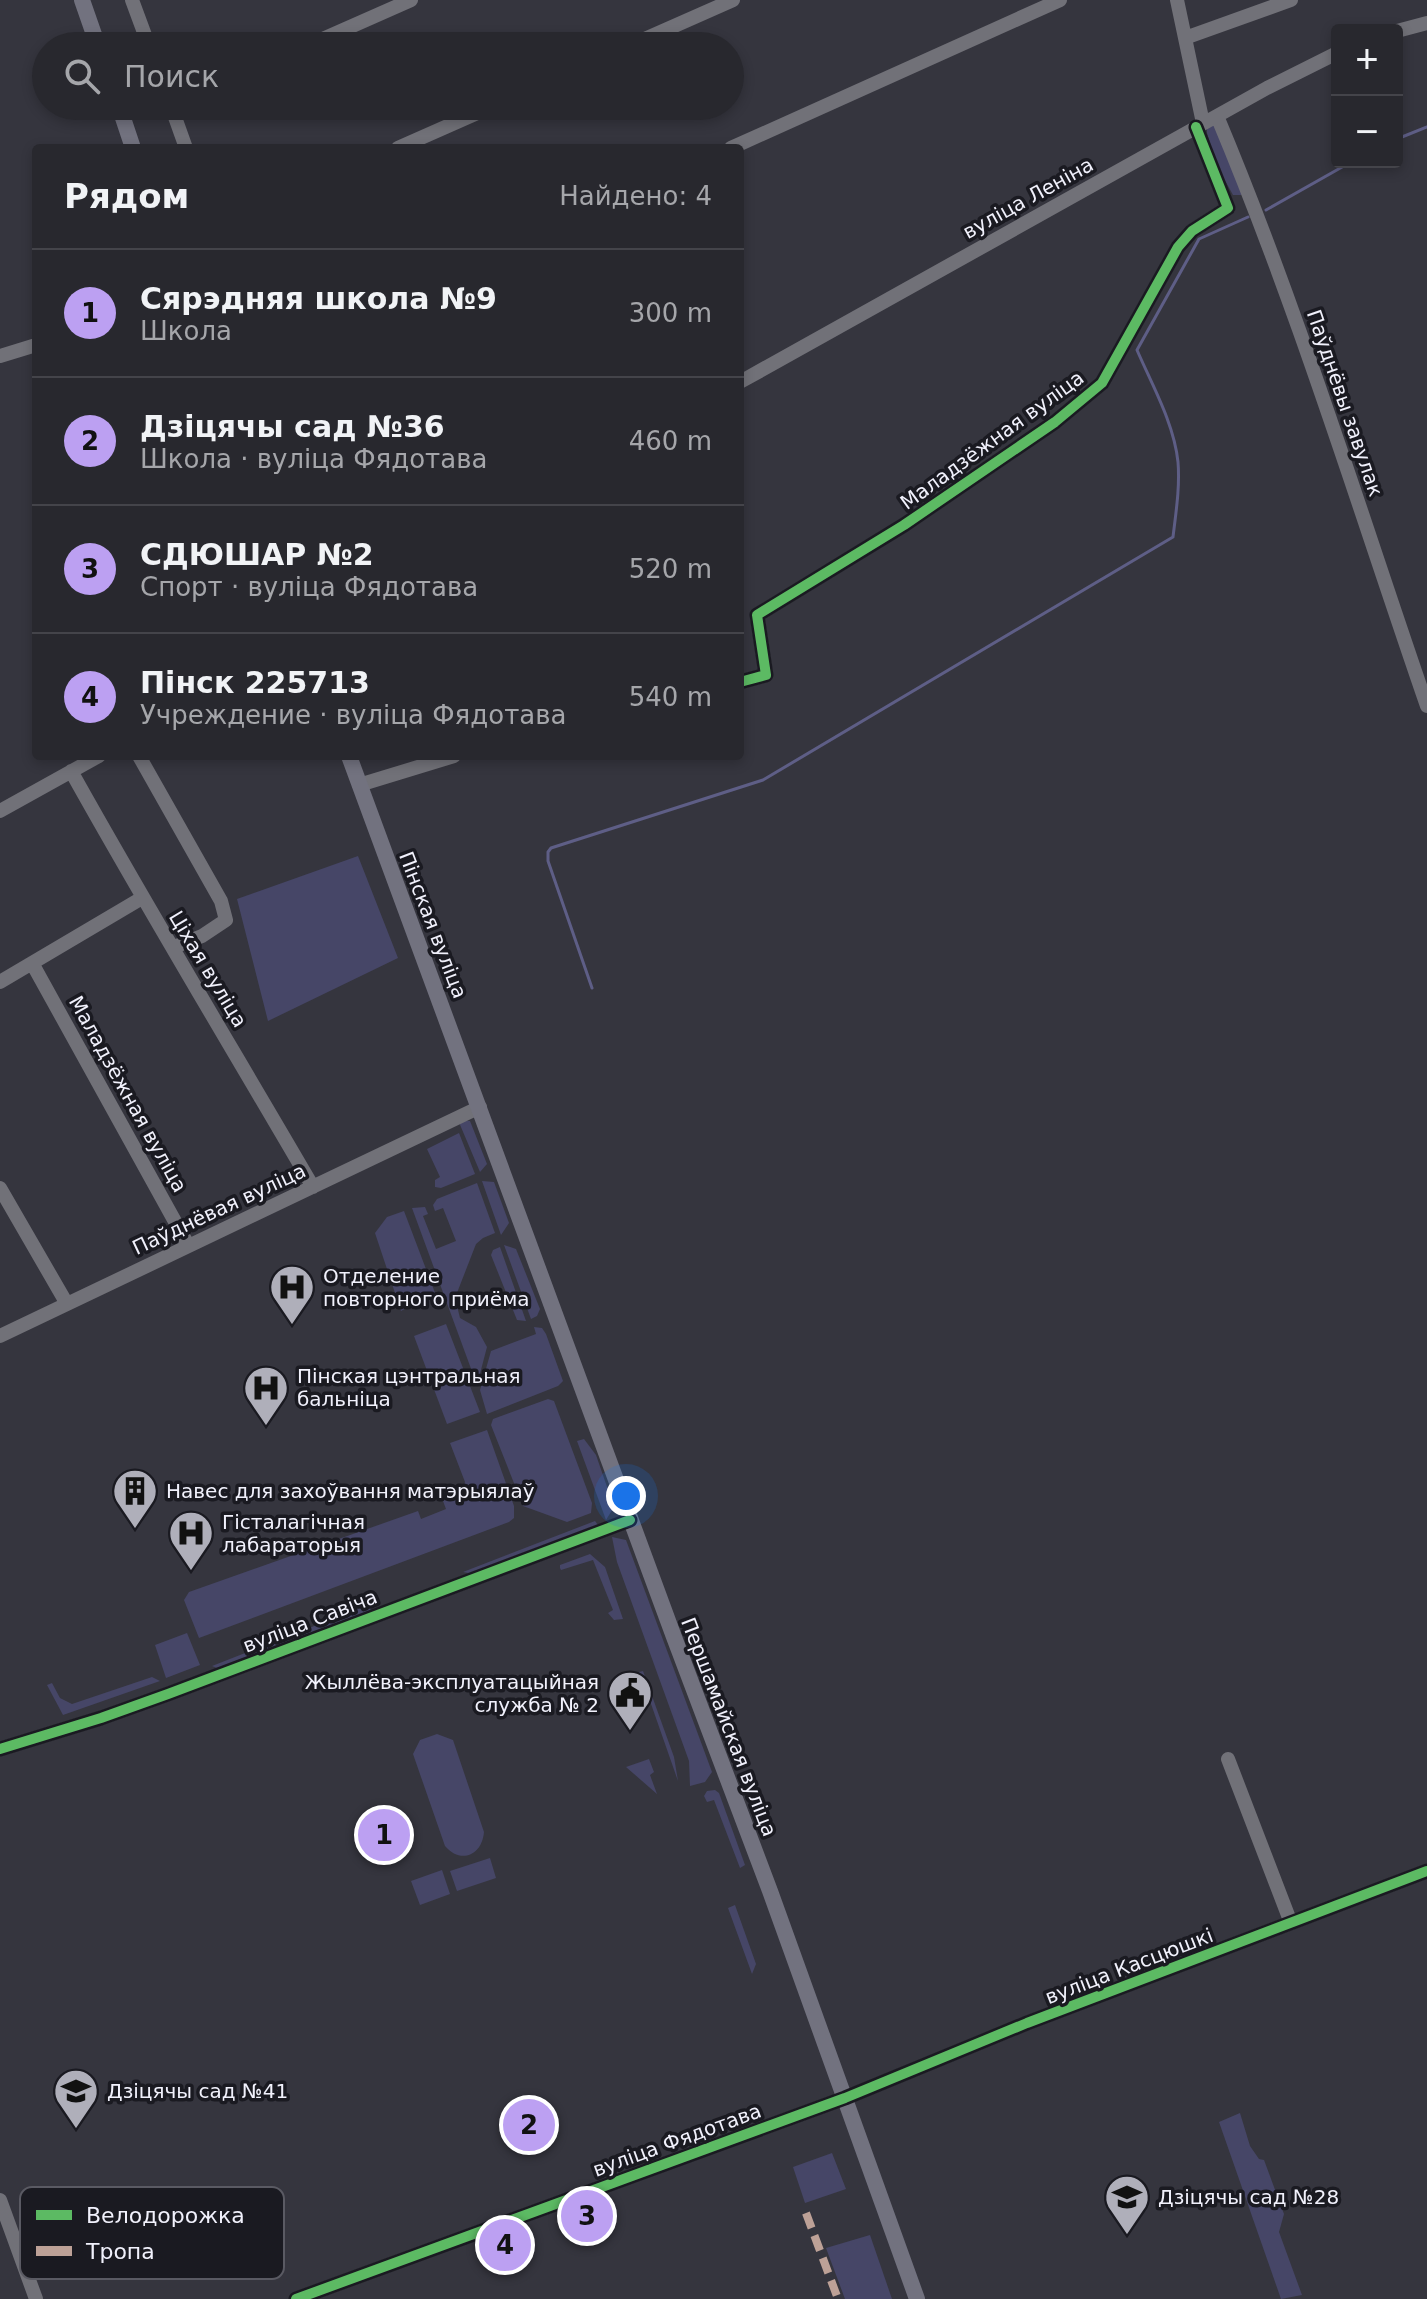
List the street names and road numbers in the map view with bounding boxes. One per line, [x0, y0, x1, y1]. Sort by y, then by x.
street label: вуліца Леніна [959, 152, 1097, 244]
street label: Паўднёвы завулак [1302, 306, 1388, 500]
street label: Маладзёжная вуліца [896, 365, 1088, 515]
street label: Пінская вуліца [394, 848, 472, 1002]
street label: Ціхая вуліца [164, 907, 252, 1031]
street label: Маладзёжная вуліца [64, 992, 192, 1196]
street label: Паўднёвая вуліца [128, 1158, 310, 1260]
street label: вуліца Савіча [239, 1584, 381, 1658]
street label: Першамайская вуліца [676, 1614, 782, 1840]
street label: вуліца Касцюшкі [1042, 1923, 1216, 2009]
street label: вуліца Фядотава [590, 2098, 764, 2182]

